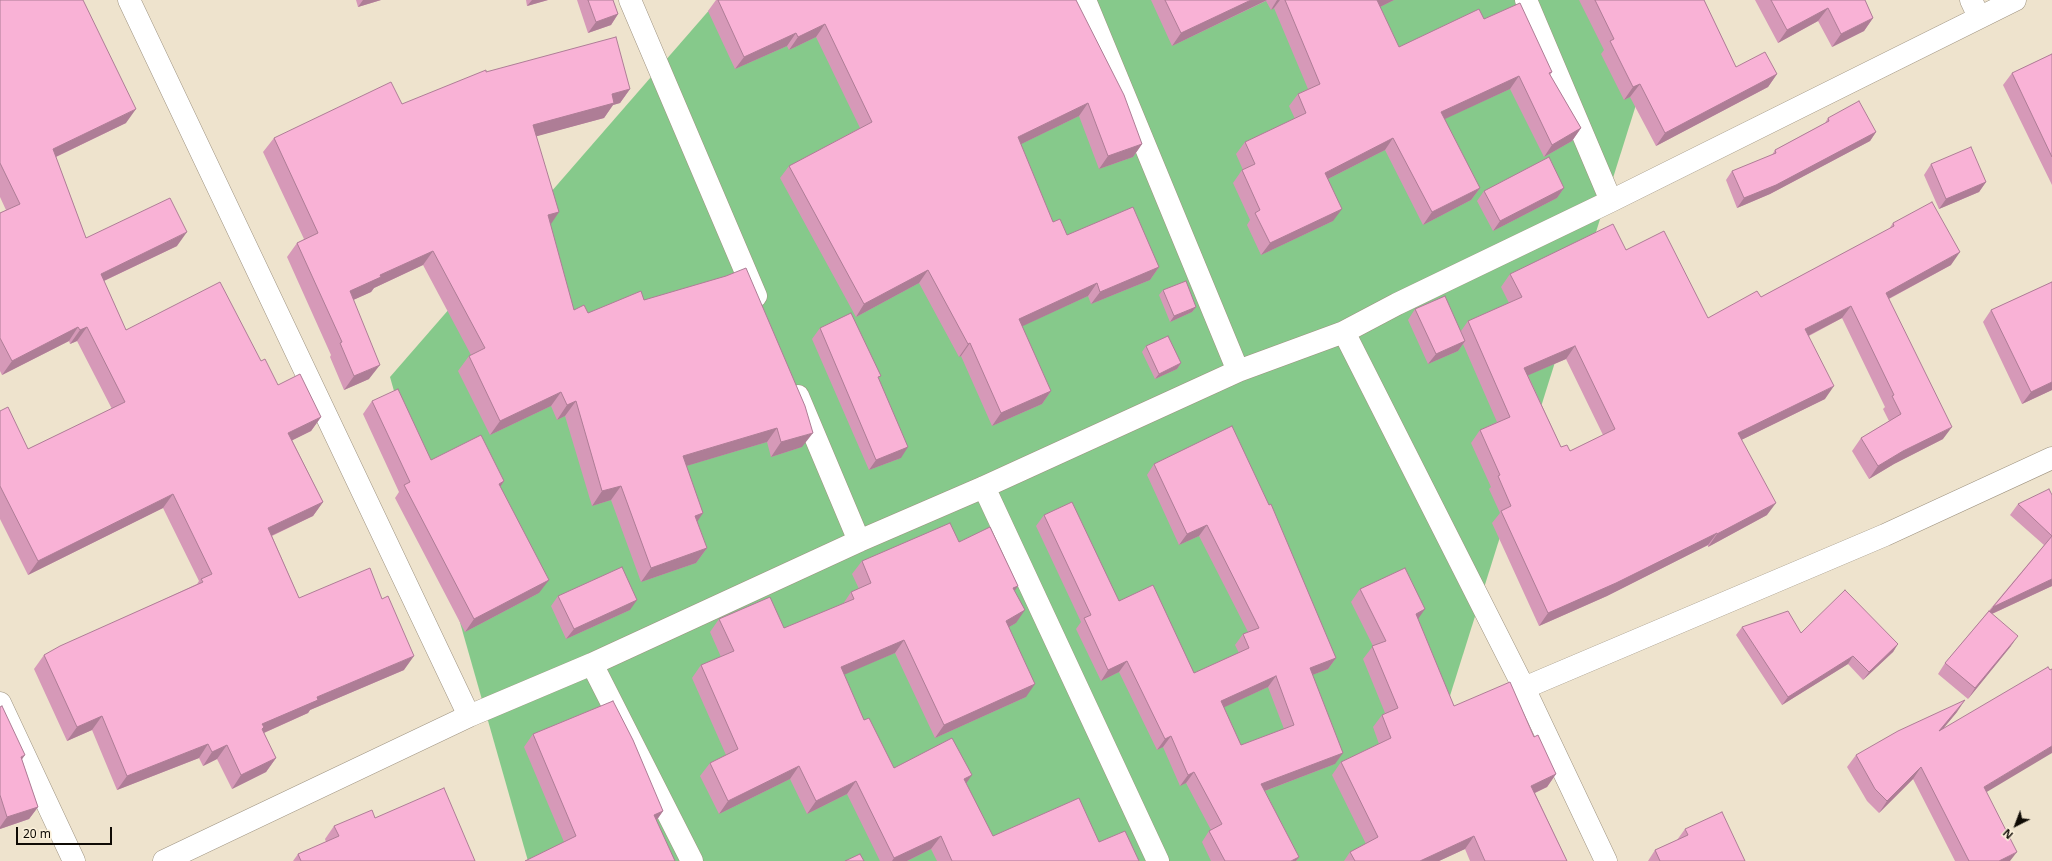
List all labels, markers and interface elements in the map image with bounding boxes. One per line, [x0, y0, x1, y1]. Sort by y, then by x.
north arrow [1996, 805, 2036, 845]
scale bar [18, 819, 114, 845]
text: 20 m [23, 825, 51, 842]
text: N [1999, 826, 2016, 843]

